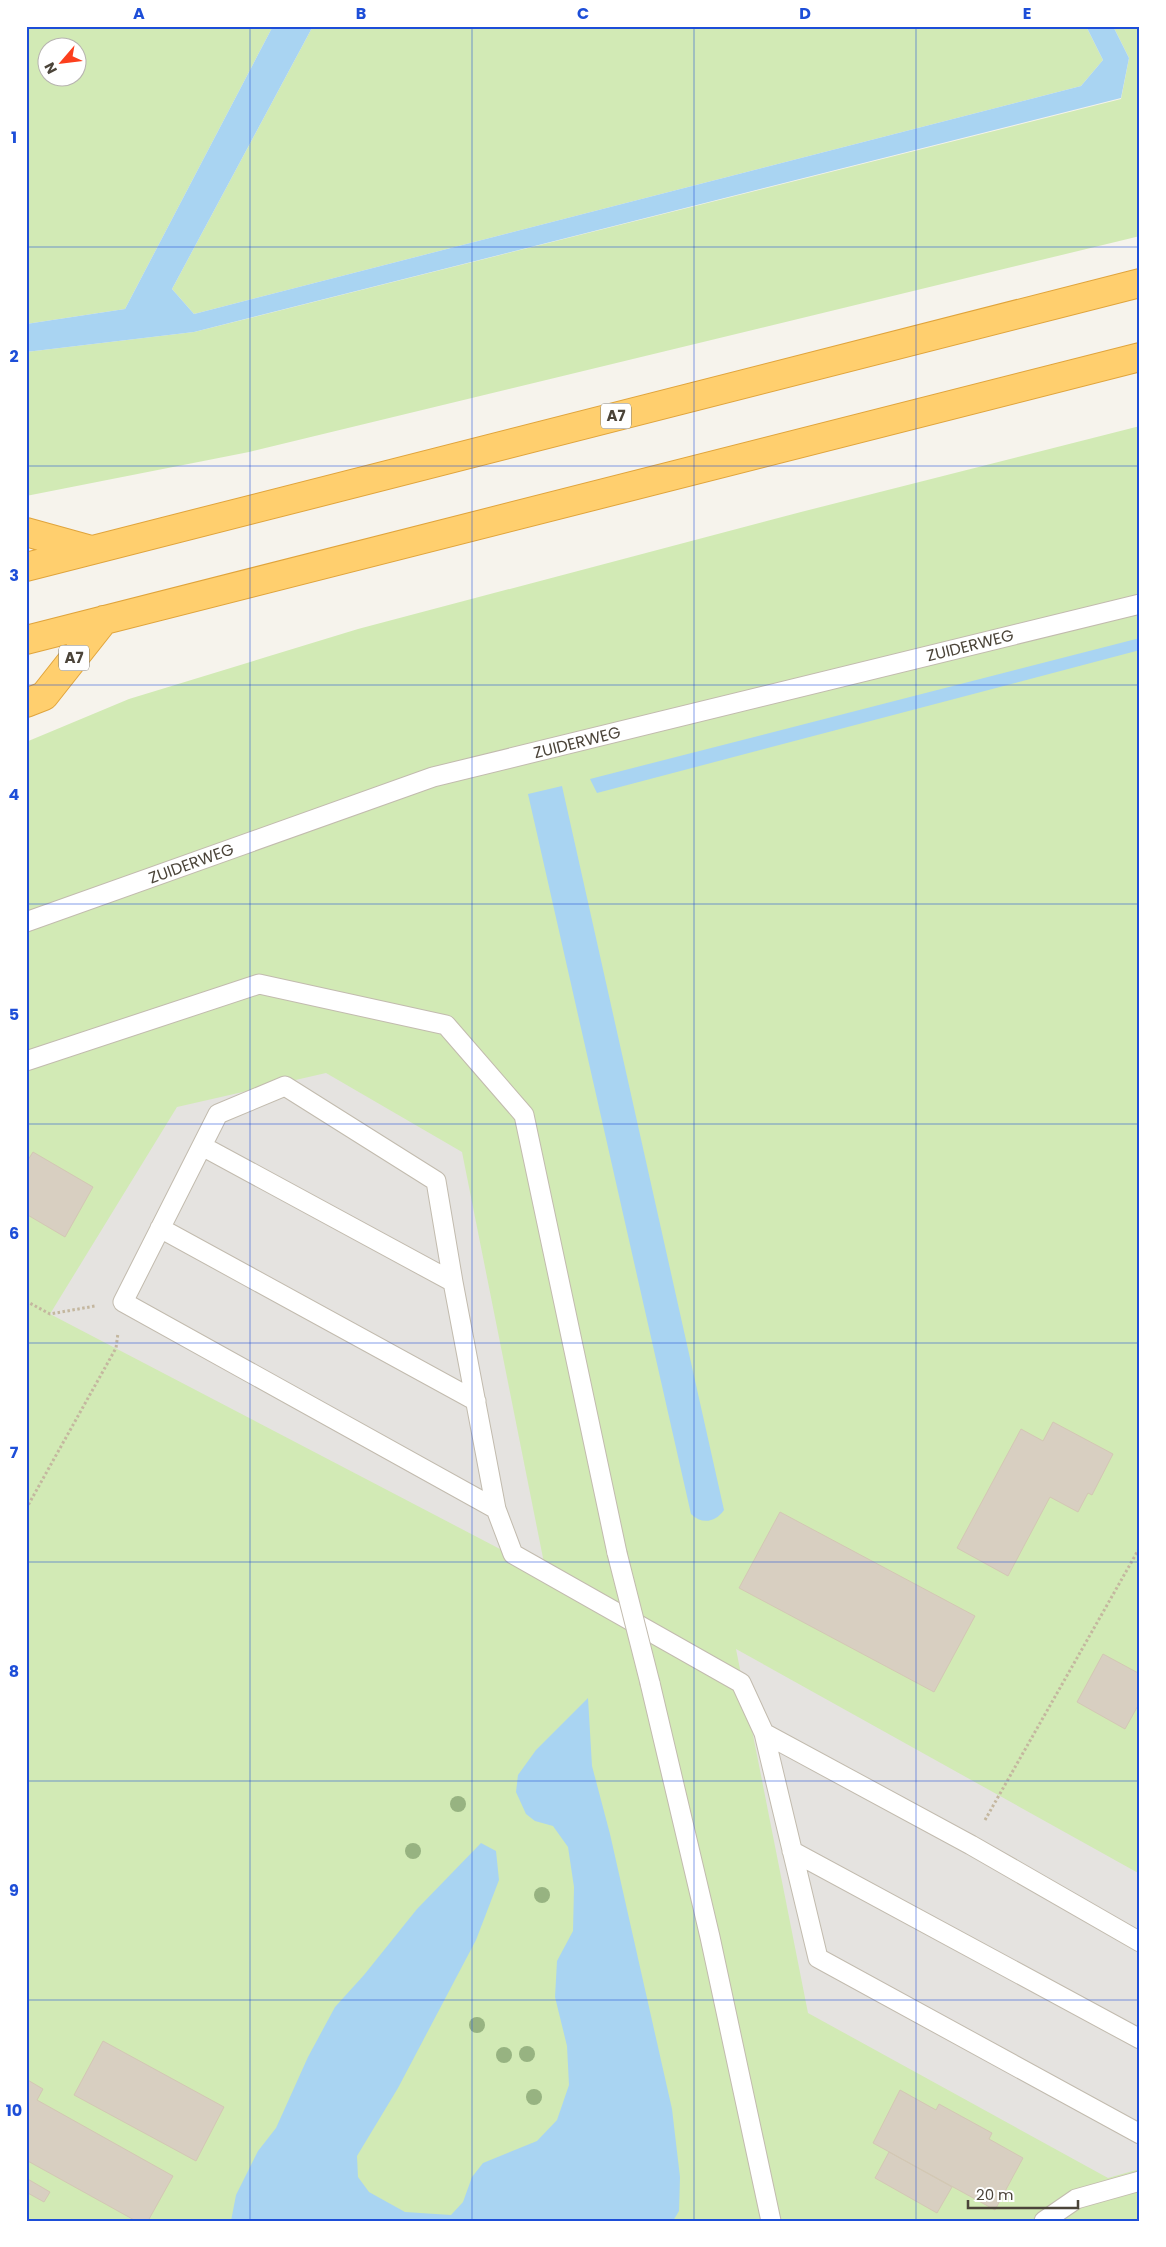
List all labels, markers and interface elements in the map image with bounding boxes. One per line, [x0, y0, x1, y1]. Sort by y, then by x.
text: A [133, 2, 145, 25]
text: B [356, 2, 366, 25]
text: C [577, 2, 589, 25]
text: D [799, 2, 811, 25]
text: E [1023, 2, 1031, 25]
north arrow [38, 38, 88, 88]
text: N [39, 59, 62, 77]
text: 1 [11, 126, 17, 149]
text: 2 [9, 345, 19, 368]
road number: A7 [601, 404, 631, 428]
text: 3 [9, 564, 19, 587]
street label: ZUIDERWEG [924, 624, 1016, 667]
road number: A7 [59, 646, 89, 670]
street label: ZUIDERWEG [531, 721, 623, 764]
text: 4 [9, 783, 20, 806]
street label: ZUIDERWEG [145, 837, 237, 889]
text: 5 [9, 1003, 19, 1026]
text: 6 [9, 1222, 19, 1245]
text: 7 [10, 1441, 19, 1464]
text: 8 [9, 1660, 19, 1683]
text: 9 [9, 1879, 19, 1902]
text: 10 [6, 2099, 22, 2122]
scale bar [968, 2177, 1078, 2209]
text: 20 m [976, 2184, 1014, 2205]

